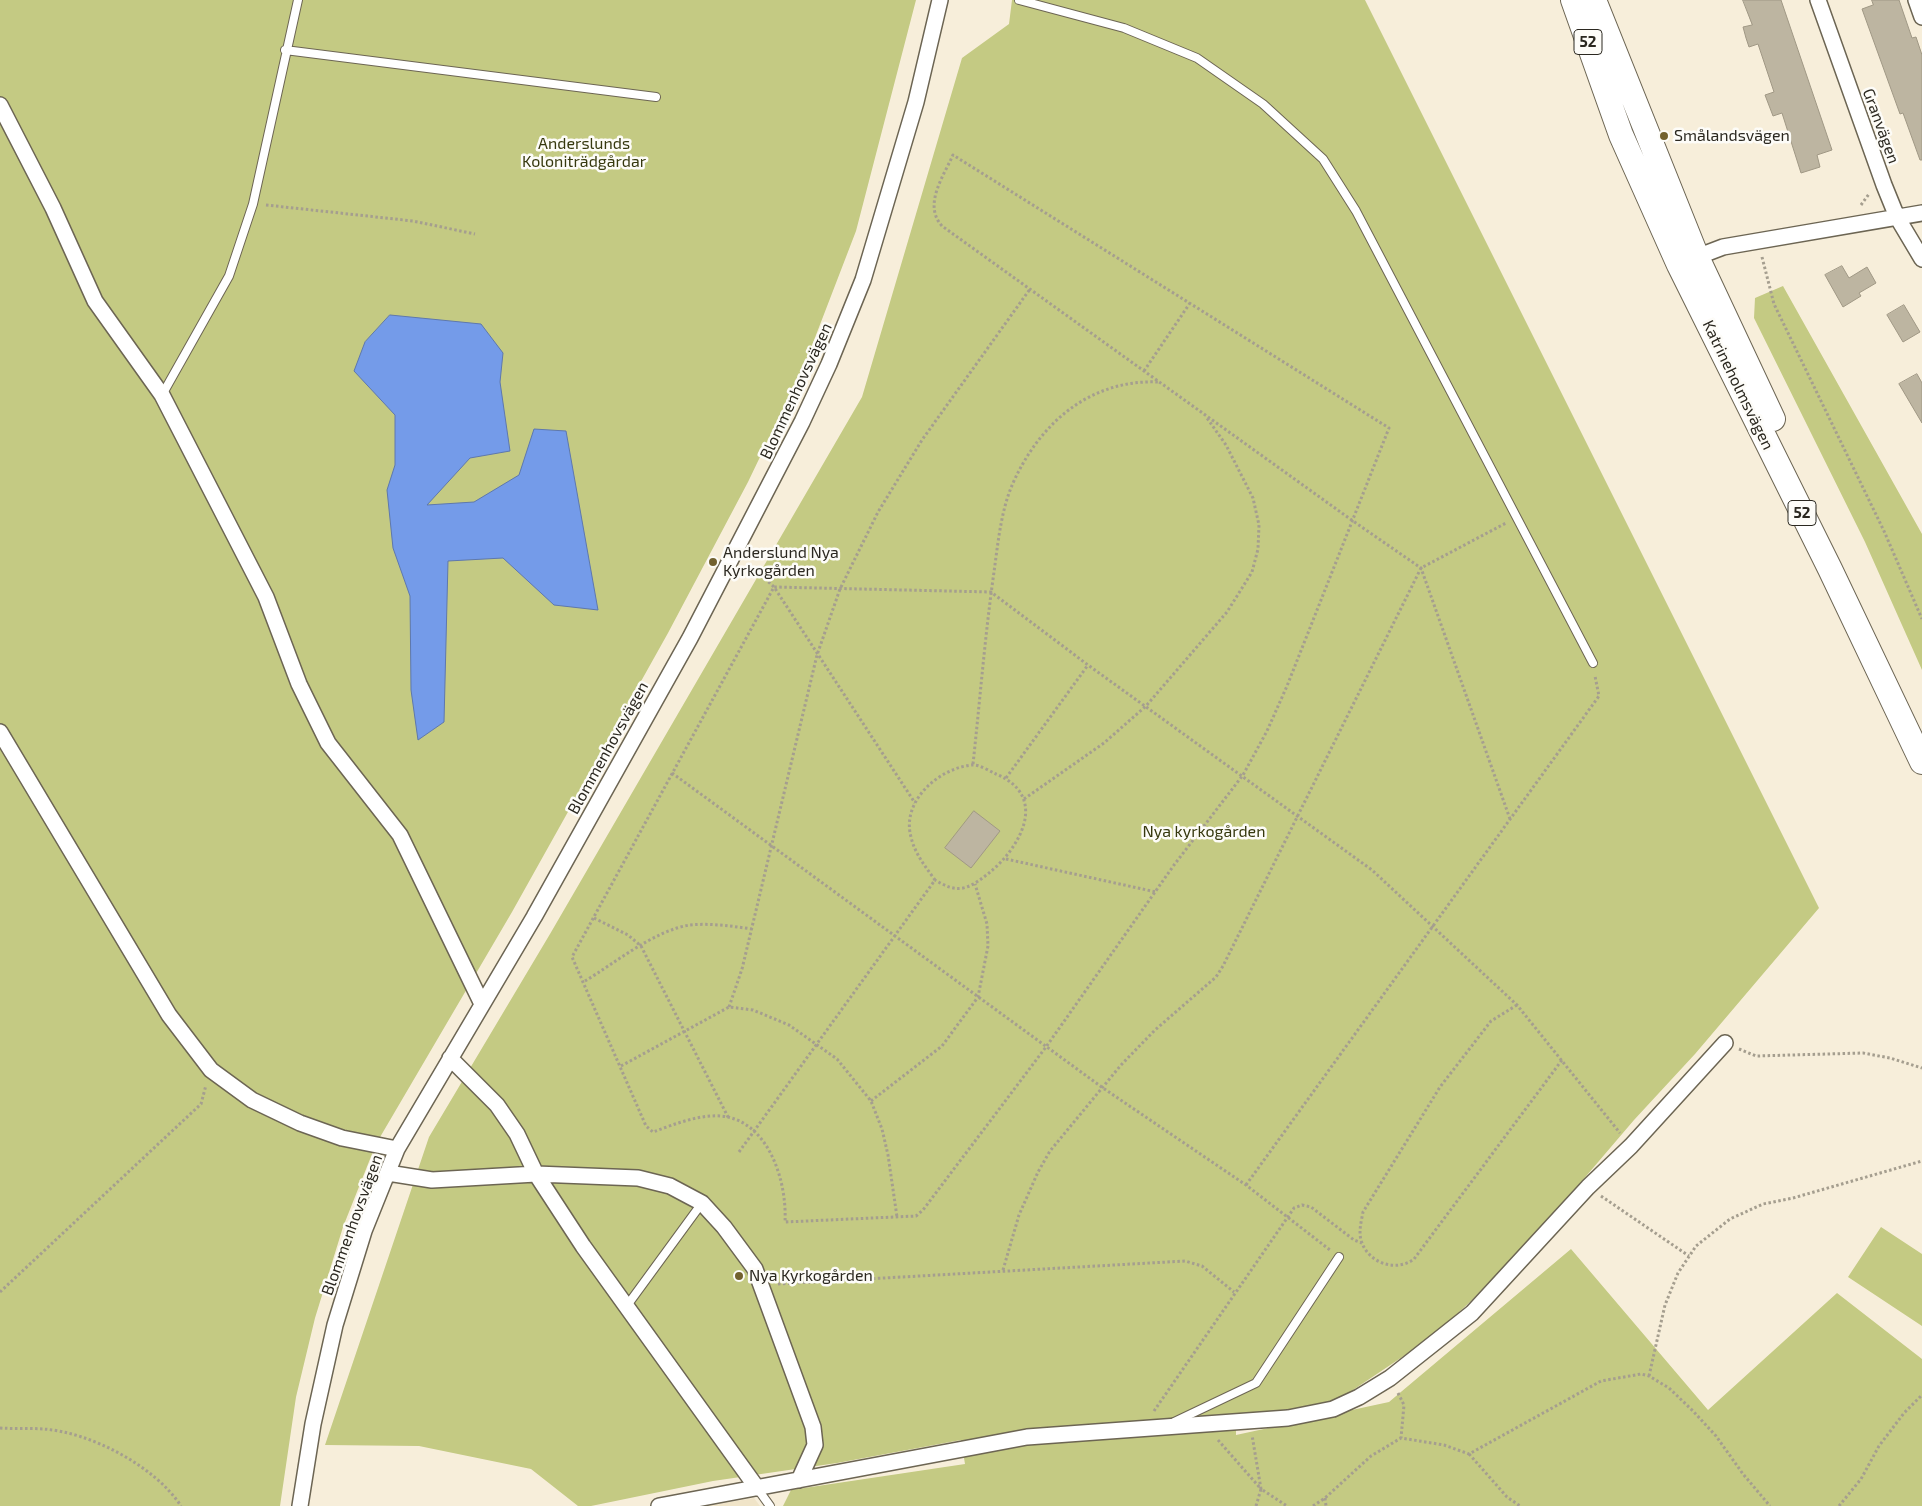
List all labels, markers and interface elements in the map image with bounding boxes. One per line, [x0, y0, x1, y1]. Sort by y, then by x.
road number: 52 [1574, 30, 1602, 54]
street label: Granvägen [1859, 86, 1903, 166]
place label: Smålandsvägen [1674, 126, 1790, 146]
marker: Smålandsvägen [1658, 130, 1670, 142]
park label: Anderslunds Koloniträdgårdar [522, 134, 646, 172]
street label: Katrineholmsvägen [1698, 317, 1778, 453]
street label: Blommenhovsvägen [756, 320, 836, 462]
road number: 52 [1788, 500, 1816, 526]
place label: Anderslund Nya Kyrkogården [723, 543, 839, 581]
marker: Anderslund Nya Kyrkogården [707, 556, 719, 568]
street label: Blommenhovsvägen [564, 678, 652, 818]
park label: Nya kyrkogården [1143, 822, 1265, 842]
street label: Blommenhovsvägen [318, 1152, 386, 1298]
place label: Nya Kyrkogården [749, 1266, 873, 1286]
marker: Nya Kyrkogården [733, 1270, 745, 1282]

